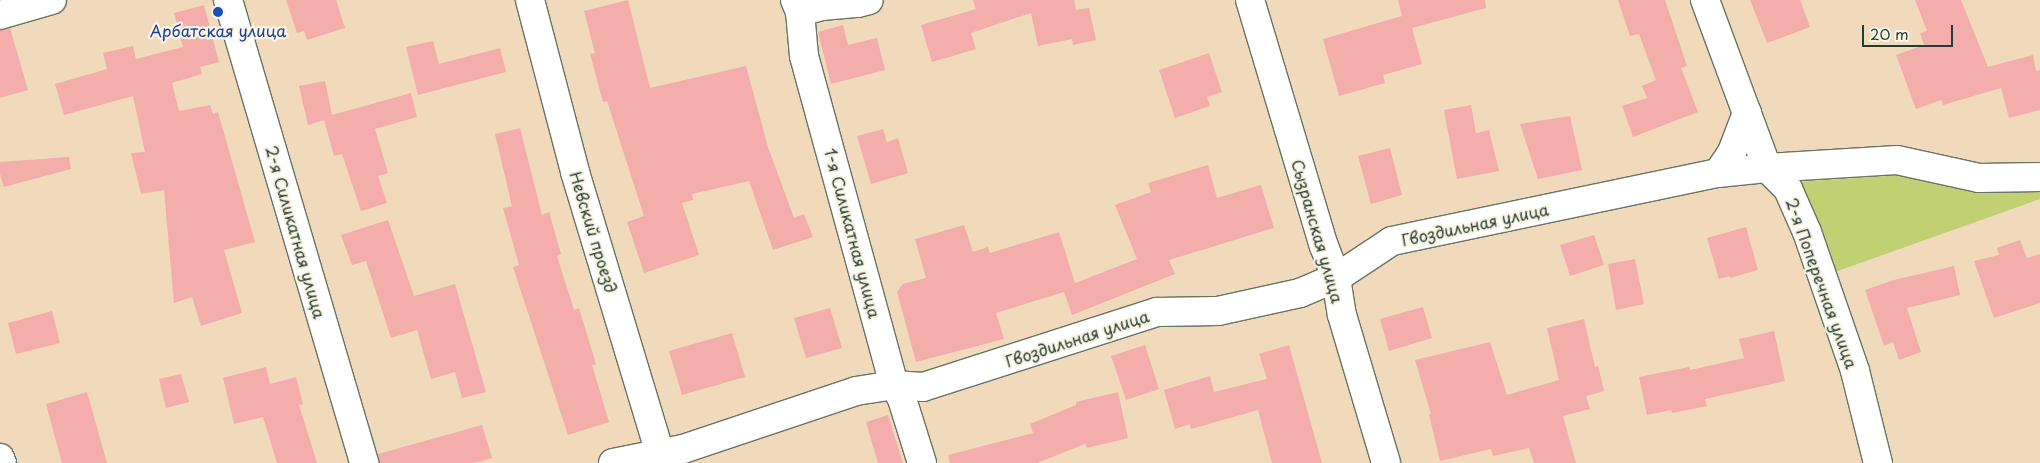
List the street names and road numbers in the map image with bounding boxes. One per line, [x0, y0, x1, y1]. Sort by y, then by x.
street label: 2-я Силикатная улица [262, 143, 330, 321]
street label: 1-я Силикатная улица [821, 146, 885, 320]
street label: Сызранская улица [1288, 157, 1348, 305]
street label: Невский проезд [566, 169, 622, 295]
street label: 2-я Поперечная улица [1782, 195, 1862, 371]
street label: Гвоздильная улица [1399, 199, 1551, 249]
street label: Гвоздильная улица [1002, 306, 1152, 370]

